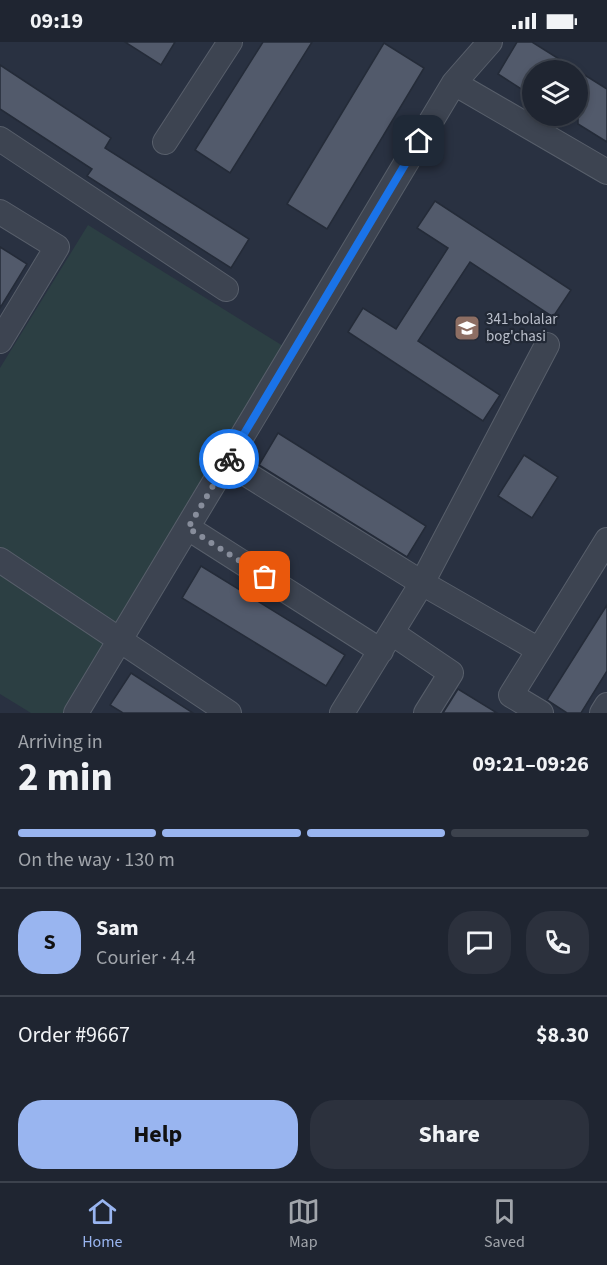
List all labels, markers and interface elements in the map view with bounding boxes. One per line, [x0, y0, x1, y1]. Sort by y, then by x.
text: 09:19 [30, 5, 83, 37]
map controls [522, 60, 588, 126]
button: layers [522, 60, 588, 126]
pin [393, 115, 444, 166]
icon: home [402, 124, 435, 157]
place label: 341-bolalar bog'chasi [486, 309, 558, 347]
school or university icon: 341-bolalar bog'chasi [452, 313, 482, 343]
courier [199, 429, 259, 489]
icon: bike [213, 443, 246, 476]
pin [239, 551, 290, 602]
icon: bag [248, 560, 281, 593]
text: Arriving in [18, 728, 103, 756]
text: 09:21–09:26 [472, 748, 589, 780]
text: 2 min [18, 750, 113, 806]
text: On the way · 130 m [18, 846, 175, 874]
button: chat [448, 911, 511, 974]
button: phone [526, 911, 589, 974]
text: Sam [96, 912, 139, 944]
text: S [43, 926, 56, 958]
text: Courier · 4.4 [96, 944, 196, 972]
text: Order #9667 [18, 1019, 130, 1051]
text: $8.30 [536, 1019, 589, 1051]
button: Help [18, 1100, 298, 1169]
button: Share [310, 1100, 589, 1169]
tab: Home [82, 1195, 122, 1253]
tab: Map [287, 1195, 320, 1253]
tab: Saved [484, 1195, 525, 1253]

